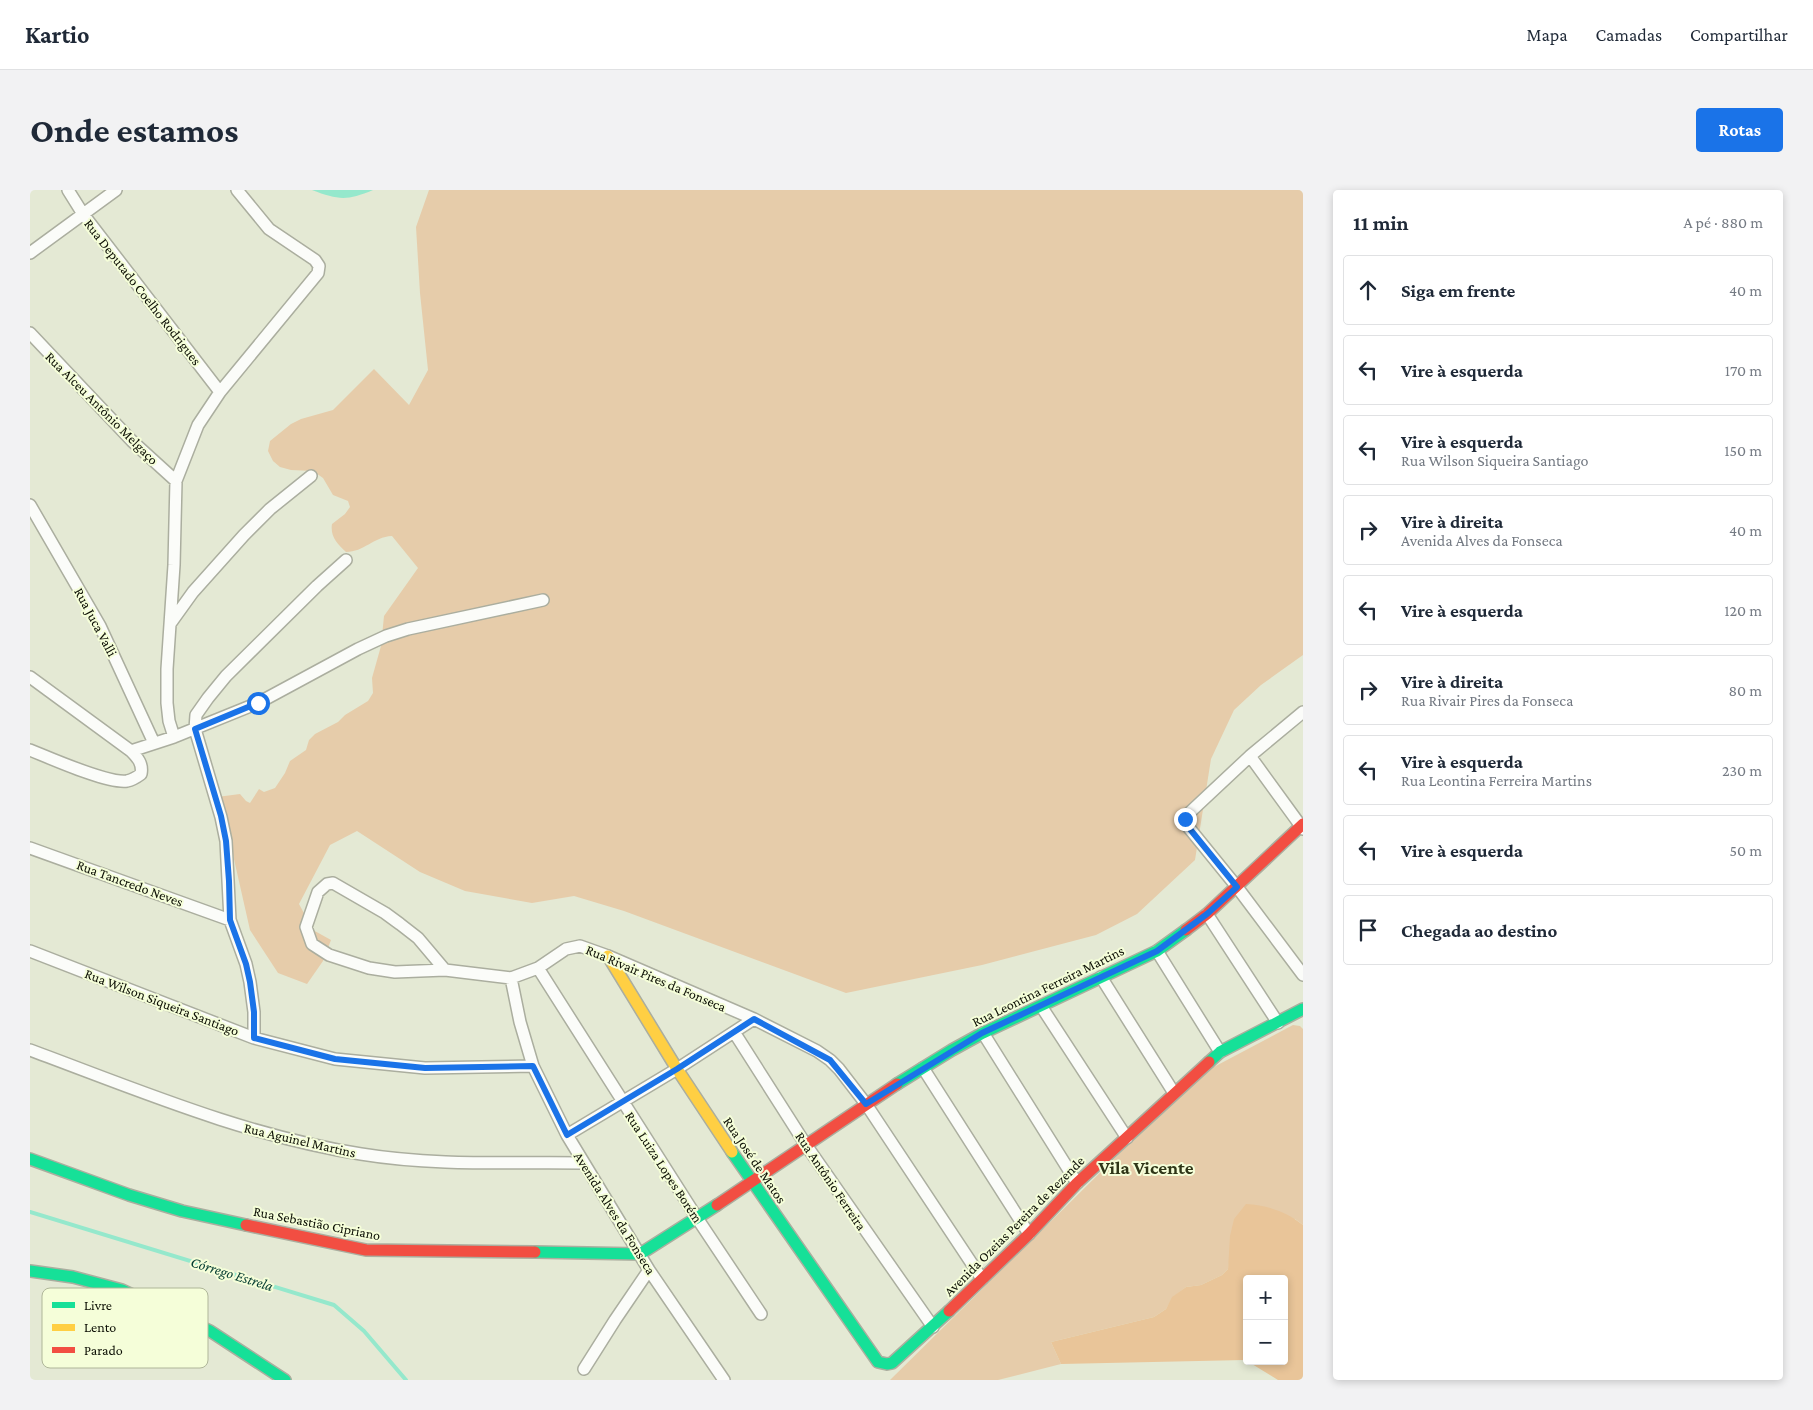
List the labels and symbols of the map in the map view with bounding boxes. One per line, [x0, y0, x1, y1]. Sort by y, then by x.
street label: Rua Deputado Coelho Rodrigues [81, 216, 205, 368]
street label: Rua Alceu Antônio Melgaço [42, 348, 162, 468]
street label: Rua Juca Valli [71, 585, 121, 659]
route start [247, 692, 270, 715]
route end [1174, 808, 1197, 831]
street label: Rua Tancredo Neves [75, 856, 185, 910]
street label: Rua Rivair Pires da Fonseca [583, 941, 729, 1015]
street label: Rua Leontina Ferreira Martins [969, 942, 1127, 1030]
street label: Rua Wilson Siqueira Santiago [83, 965, 242, 1039]
street label: Rua Luiza Lopes Borém [622, 1108, 706, 1226]
street label: Rua José de Matos [720, 1114, 790, 1206]
street label: Rua Aguinel Martins [243, 1119, 357, 1161]
street label: Rua Antônio Ferreira [792, 1129, 870, 1234]
street label: Avenida Alves da Fonseca [571, 1149, 660, 1278]
street label: Avenida Ozeias Pereira de Rezende [941, 1153, 1087, 1299]
district label: Vila Vicente [1097, 1157, 1194, 1178]
street label: Rua Sebastião Cipriano [252, 1203, 382, 1243]
water label: Córrego Estrela [189, 1254, 275, 1295]
legend [42, 1288, 208, 1368]
text: Livre [84, 1297, 112, 1313]
text: Lento [84, 1319, 116, 1335]
text: Parado [84, 1342, 123, 1358]

